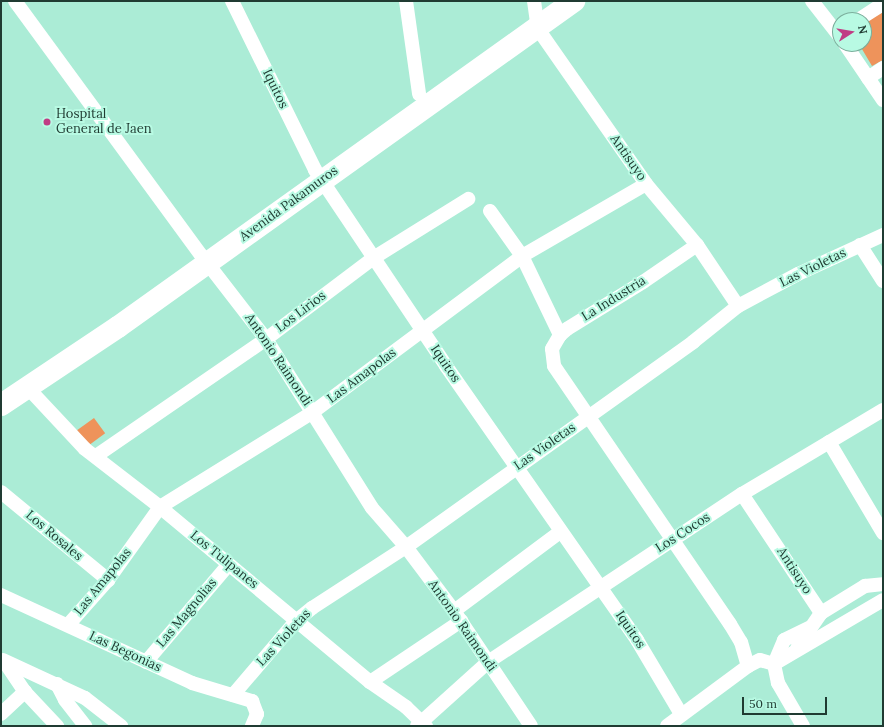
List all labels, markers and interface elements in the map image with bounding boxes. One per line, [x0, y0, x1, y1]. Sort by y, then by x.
north arrow [832, 12, 872, 52]
text: N [855, 24, 870, 35]
street label: Iquitos [259, 67, 291, 111]
place label: Hospital General de Jaen [56, 107, 152, 138]
marker: Hospital General de Jaen [41, 116, 53, 128]
street label: Antisuyo [607, 132, 649, 184]
street label: Avenida Pakamuros [237, 163, 341, 245]
street label: Las Violetas [777, 245, 849, 291]
street label: La Industria [579, 273, 649, 325]
street label: Los Lirios [273, 288, 329, 336]
street label: Antonio Raimondi [241, 311, 315, 409]
street label: Iquitos [427, 342, 463, 386]
street label: Las Amapolas [325, 345, 399, 407]
street label: Las Violetas [511, 420, 579, 474]
street label: Los Rosales [22, 508, 86, 564]
street label: Los Cocos [653, 510, 713, 556]
street label: Los Tulipanes [187, 528, 261, 592]
street label: Las Amapolas [71, 545, 135, 619]
street label: Antisuyo [773, 545, 815, 597]
street label: Las Magnolias [154, 575, 220, 651]
street label: Antonio Raimondi [425, 577, 499, 675]
street label: Las Violetas [254, 606, 314, 670]
street label: Iquitos [612, 608, 648, 652]
street label: Las Begonias [86, 628, 164, 676]
scale bar [744, 689, 829, 715]
text: 50 m [749, 696, 777, 711]

